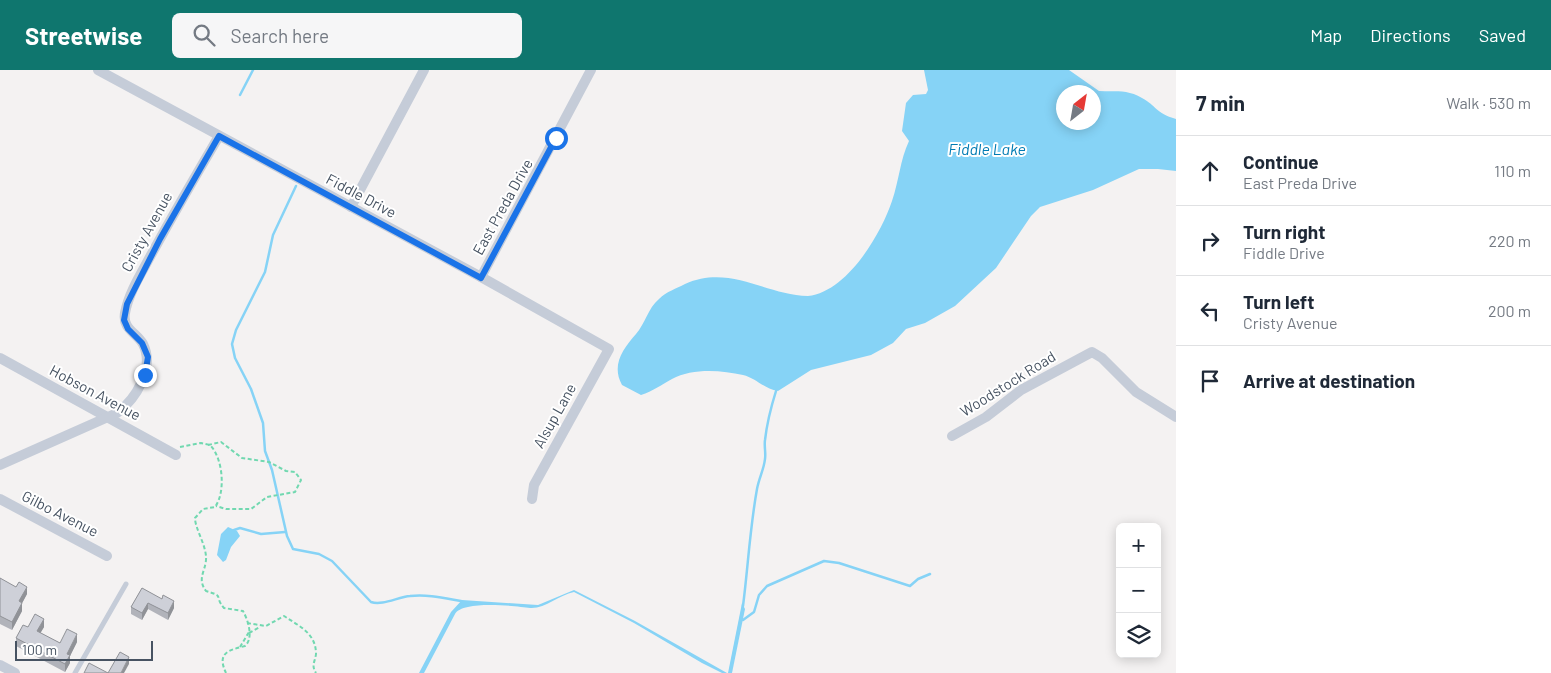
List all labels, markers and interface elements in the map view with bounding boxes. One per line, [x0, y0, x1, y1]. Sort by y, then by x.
search box [172, 13, 522, 58]
text: Streetwise [25, 21, 142, 50]
icon: search [190, 21, 218, 49]
text: Search here [230, 24, 329, 47]
text: Map [1310, 24, 1342, 46]
text: Directions [1370, 24, 1451, 46]
text: Saved [1479, 24, 1526, 46]
north arrow [1056, 85, 1101, 130]
text: 7 min [1196, 90, 1245, 115]
text: Walk · 530 m [1446, 93, 1531, 112]
route start [545, 127, 568, 150]
water label: Fiddle Lake [948, 139, 1026, 158]
text: Continue [1243, 150, 1319, 173]
street label: East Preda Drive [468, 155, 536, 258]
icon: ahead [1196, 157, 1224, 185]
text: 110 m [1494, 161, 1531, 180]
street label: Fiddle Drive [323, 169, 400, 221]
text: East Preda Drive [1243, 173, 1357, 192]
street label: Cristy Avenue [117, 188, 175, 275]
text: Turn right [1243, 220, 1325, 243]
icon: right [1196, 227, 1224, 255]
text: 220 m [1488, 231, 1531, 250]
text: Fiddle Drive [1243, 243, 1325, 262]
text: Turn left [1243, 290, 1314, 313]
icon: left [1196, 297, 1224, 325]
text: 200 m [1488, 301, 1531, 320]
text: Cristy Avenue [1243, 313, 1338, 332]
street label: Woodstock Road [956, 347, 1058, 420]
street label: Hobson Avenue [47, 361, 144, 424]
route end [134, 364, 157, 387]
icon: arrive [1196, 367, 1224, 395]
text: Arrive at destination [1243, 369, 1415, 392]
street label: Alsup Lane [529, 380, 579, 451]
street label: Gilbo Avenue [19, 486, 102, 540]
map controls [1116, 523, 1161, 658]
button: + [1116, 523, 1161, 568]
button: − [1116, 568, 1161, 613]
button: layers [1116, 613, 1161, 658]
scale bar [15, 638, 152, 661]
text: 100 m [22, 641, 57, 658]

